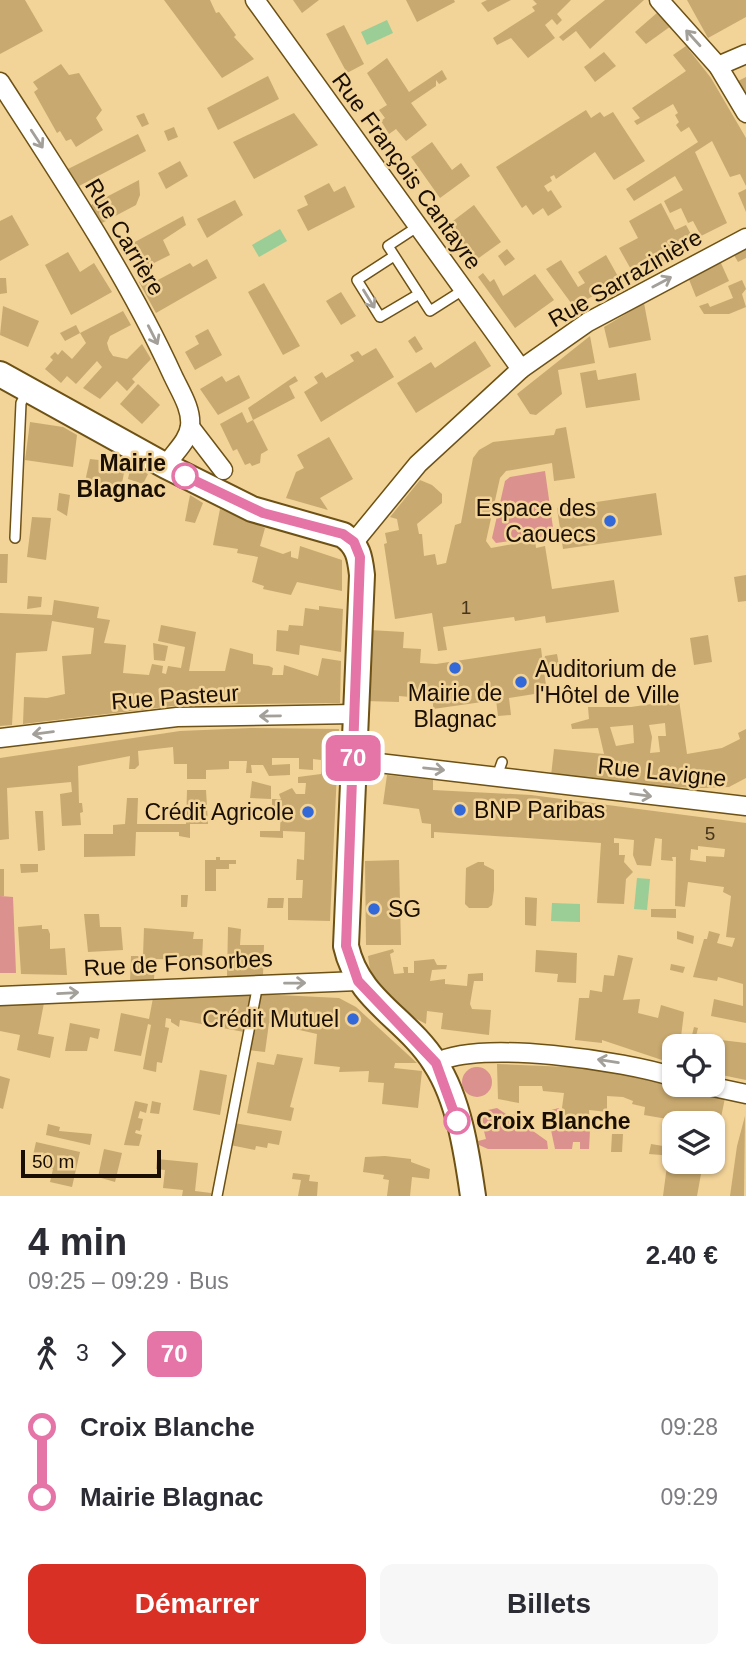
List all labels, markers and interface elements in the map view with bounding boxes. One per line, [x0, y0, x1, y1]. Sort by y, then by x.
one-way arrow [685, 29, 701, 47]
street label: Rue François Cantayre [327, 68, 487, 274]
one-way arrow [30, 129, 44, 149]
street label: Rue Carrière [80, 174, 170, 300]
street label: Rue Sarrazinière [544, 224, 706, 332]
one-way arrow [651, 274, 672, 288]
one-way arrow [362, 288, 376, 308]
one-way arrow [147, 324, 161, 344]
place label: Mairie Blagnac [77, 450, 166, 502]
marker: Mairie Blagnac [172, 463, 198, 489]
place label: Espace des Caouecs [476, 495, 596, 547]
marker: Espace des Caouecs [602, 513, 618, 529]
house number: 1 [461, 597, 471, 618]
place label: Auditorium de l'Hôtel de Ville [535, 656, 680, 708]
marker: Mairie de Blagnac [447, 660, 463, 676]
marker: Auditorium de l'Hôtel de Ville [513, 674, 529, 690]
street label: Rue Pasteur [110, 680, 240, 714]
place label: Mairie de Blagnac [408, 680, 502, 732]
one-way arrow [259, 709, 282, 723]
one-way arrow [32, 727, 55, 740]
line badge: 70 [322, 735, 384, 781]
text: 70 [340, 744, 366, 771]
street label: Rue Lavigne [596, 752, 728, 792]
one-way arrow [422, 762, 445, 775]
one-way arrow [629, 788, 652, 801]
place label: BNP Paribas [474, 797, 605, 823]
place label: Crédit Agricole [144, 799, 294, 825]
marker: BNP Paribas [452, 802, 468, 818]
marker: Crédit Agricole [300, 804, 316, 820]
house number: 5 [705, 823, 715, 844]
place label: SG [388, 896, 421, 922]
marker: SG [366, 901, 382, 917]
street label: Rue de Fonsorbes [83, 945, 273, 981]
one-way arrow [284, 976, 307, 990]
one-way arrow [56, 986, 79, 999]
place label: Crédit Mutuel [202, 1006, 339, 1032]
marker: Crédit Mutuel [345, 1011, 361, 1027]
map controls [662, 1034, 725, 1174]
button: locate [662, 1034, 725, 1097]
one-way arrow [597, 1054, 620, 1067]
marker: Croix Blanche [444, 1108, 470, 1134]
place label: Croix Blanche [476, 1108, 631, 1134]
button: layers [662, 1111, 725, 1174]
scale bar [21, 1147, 161, 1179]
text: 50 m [32, 1151, 74, 1172]
text: 4 min [28, 1221, 127, 1263]
text: 2.40 € [646, 1240, 718, 1270]
text: 09:25 – 09:29 · Bus [28, 1268, 229, 1294]
icon: walk [28, 1335, 66, 1373]
icon: forward [99, 1335, 137, 1373]
text: 3 [76, 1340, 89, 1366]
text: 70 [161, 1340, 188, 1367]
text: Croix Blanche [80, 1412, 255, 1442]
text: 09:28 [660, 1414, 718, 1440]
text: Mairie Blagnac [80, 1482, 264, 1512]
text: 09:29 [660, 1484, 718, 1510]
button: Démarrer [28, 1564, 366, 1644]
button: Billets [380, 1564, 718, 1644]

